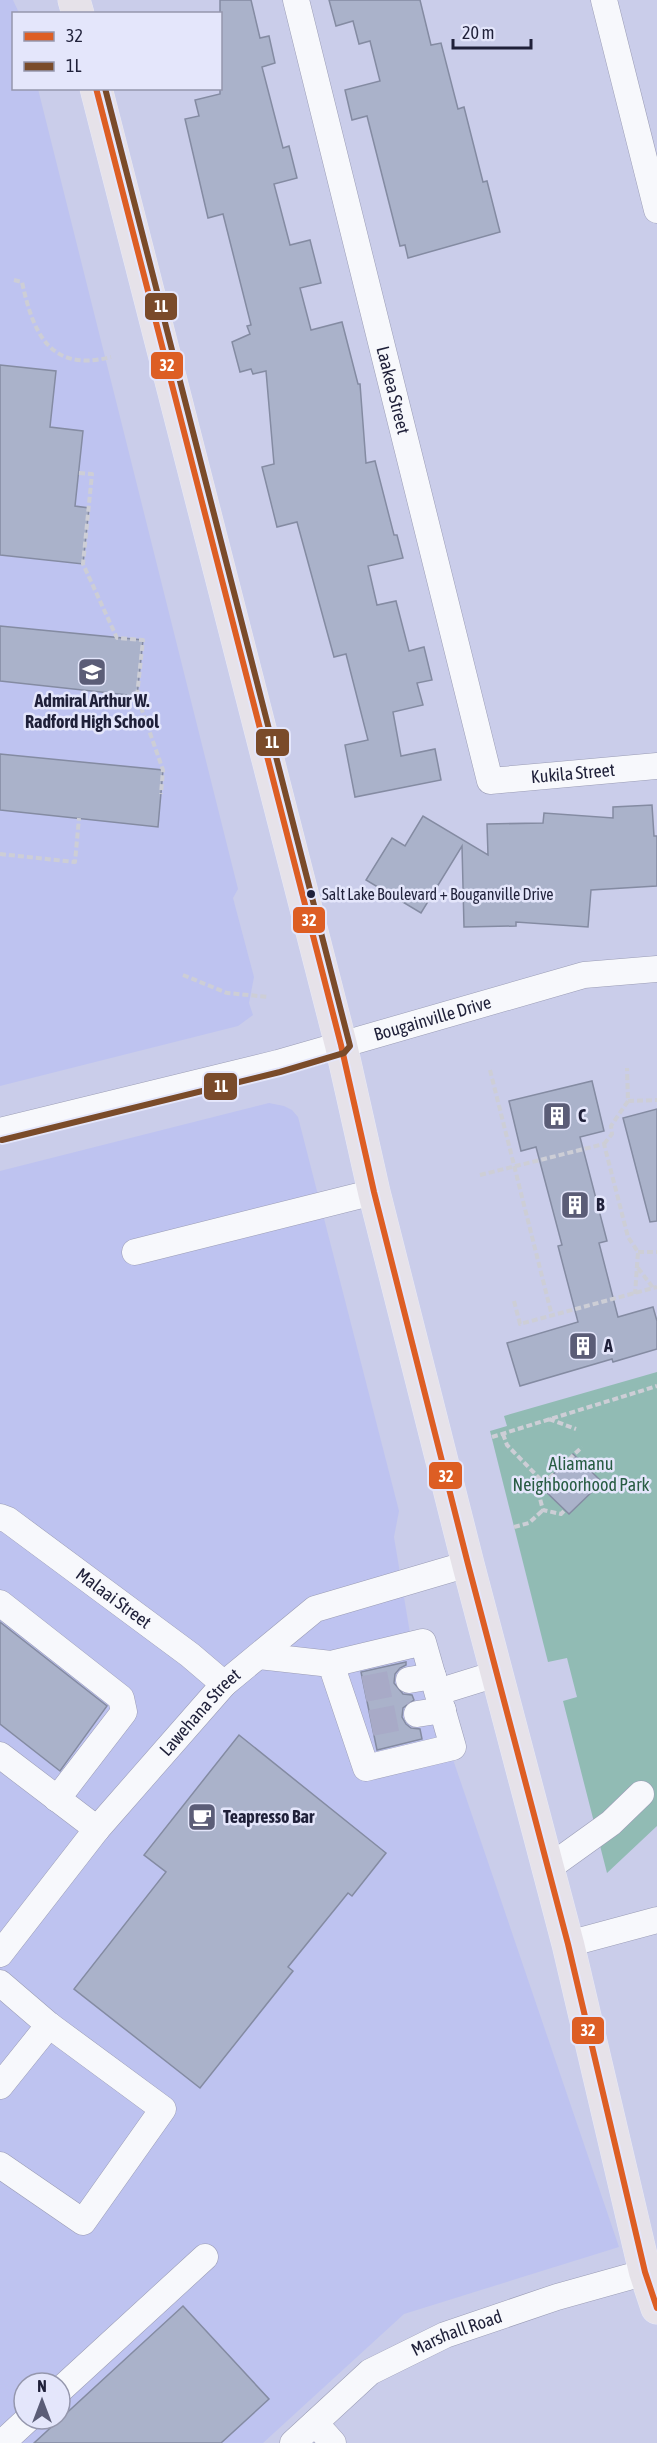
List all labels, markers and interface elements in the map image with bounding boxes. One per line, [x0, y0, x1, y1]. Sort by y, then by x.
legend [12, 12, 222, 90]
scale bar [453, 12, 531, 50]
text: 20 m [462, 22, 494, 43]
text: 32 [66, 25, 83, 46]
text: 1L [66, 55, 81, 76]
line badge: 1L [144, 292, 178, 321]
text: 1L [154, 297, 169, 315]
street label: Laakea Street [372, 344, 414, 436]
line badge: 32 [150, 351, 184, 380]
text: 32 [159, 356, 175, 374]
school or university icon: Admiral Arthur W. Radford High School [76, 656, 108, 688]
place label: Admiral Arthur W. Radford High School [25, 690, 159, 732]
line badge: 1L [255, 728, 290, 757]
text: 1L [265, 733, 280, 751]
street label: Kukila Street [530, 759, 616, 787]
place label: Salt Lake Boulevard + Bouganville Drive [322, 885, 554, 904]
marker: Salt Lake Boulevard + Bouganville Drive [305, 888, 317, 900]
line badge: 32 [292, 906, 326, 934]
text: 32 [301, 911, 317, 929]
street label: Bougainville Drive [371, 991, 493, 1045]
line badge: 1L [203, 1072, 238, 1101]
text: 1L [214, 1077, 229, 1095]
building icon: C [541, 1100, 573, 1132]
place label: C [578, 1105, 586, 1126]
building icon: B [559, 1189, 591, 1221]
place label: B [596, 1194, 605, 1215]
building icon: A [567, 1330, 599, 1362]
place label: A [603, 1335, 613, 1356]
park label: Aliamanu Neighboorhood Park [513, 1453, 650, 1495]
line badge: 32 [428, 1461, 463, 1490]
text: 32 [438, 1467, 454, 1485]
street label: Malaai Street [72, 1563, 156, 1633]
street label: Lawehana Street [155, 1664, 244, 1760]
cafe icon: Teapresso Bar [186, 1801, 218, 1833]
place label: Teapresso Bar [223, 1806, 315, 1827]
line badge: 32 [571, 2016, 605, 2045]
text: 32 [580, 2021, 596, 2039]
street label: Marshall Road [408, 2305, 505, 2360]
north arrow [12, 2371, 72, 2431]
text: N [37, 2377, 47, 2395]

